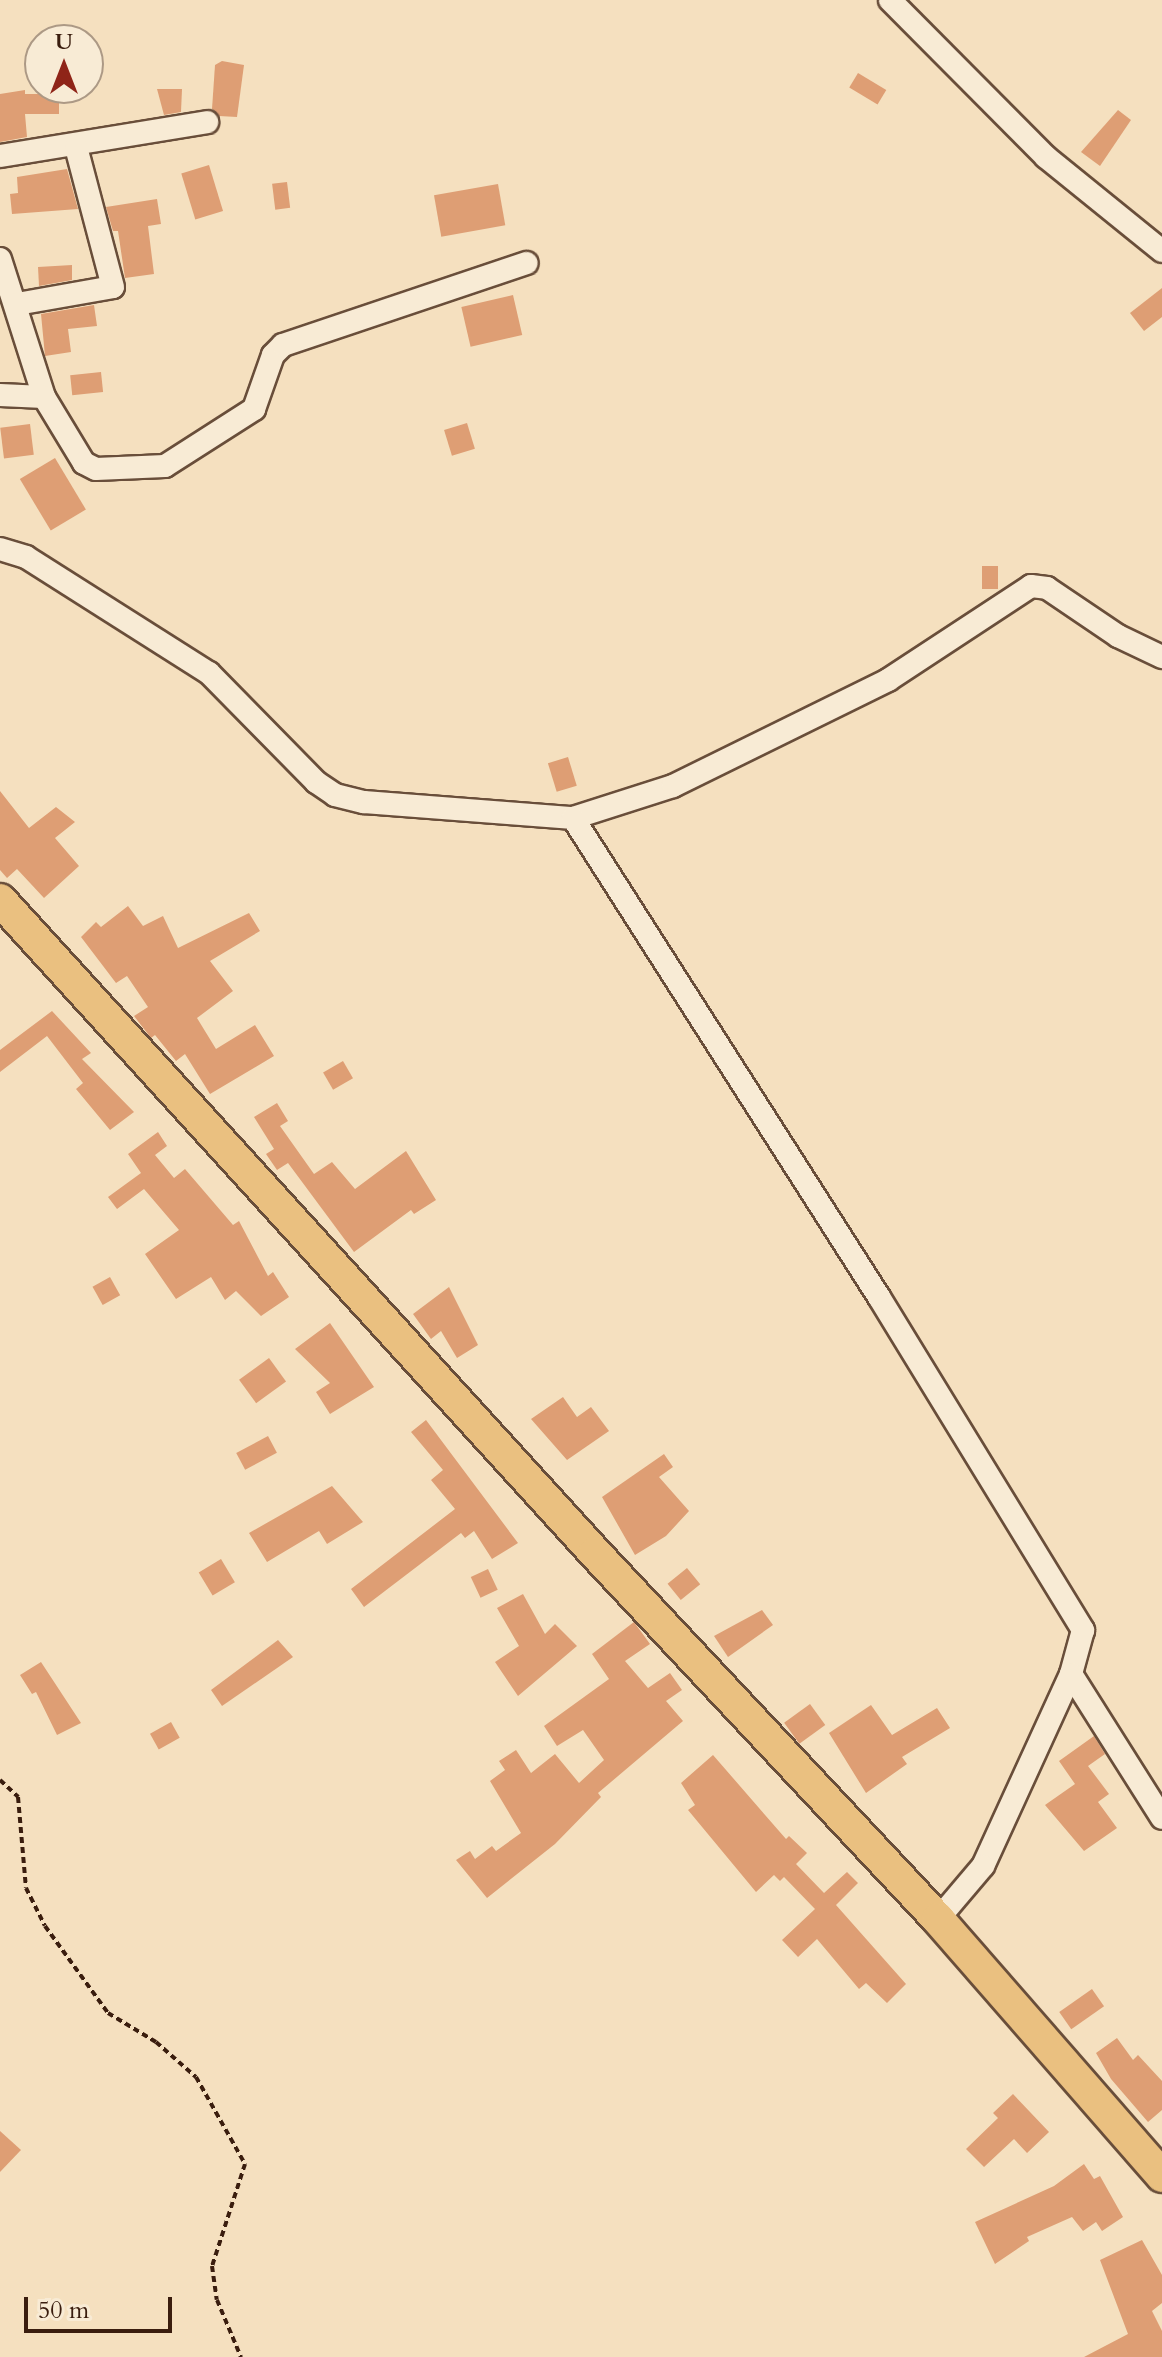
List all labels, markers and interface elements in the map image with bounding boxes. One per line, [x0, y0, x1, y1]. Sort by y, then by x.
north arrow [24, 24, 104, 104]
text: U [55, 27, 73, 57]
scale bar [28, 2281, 176, 2331]
text: 50 m [38, 2294, 89, 2327]

